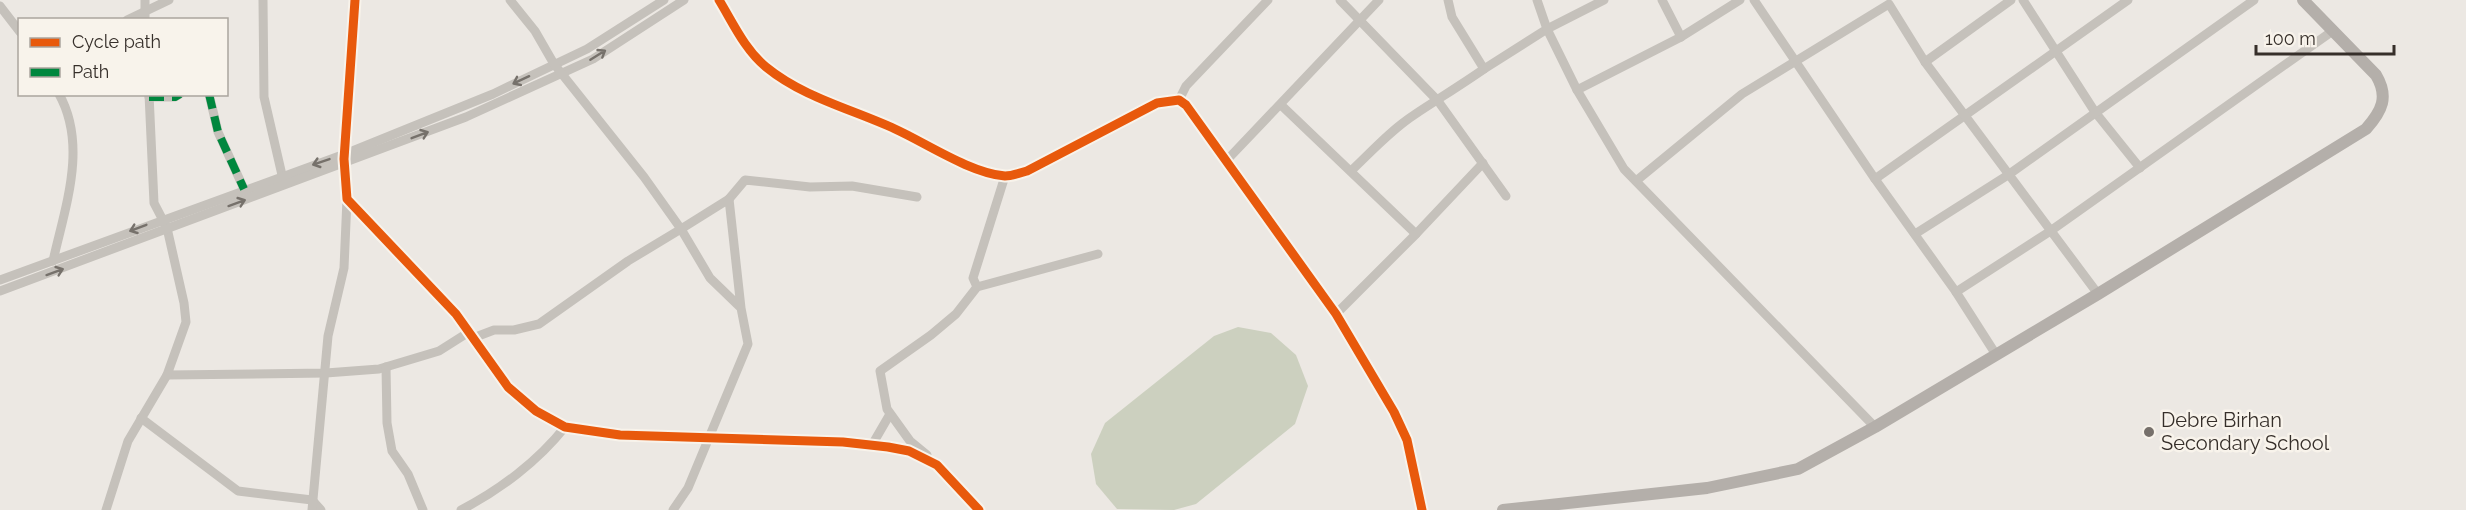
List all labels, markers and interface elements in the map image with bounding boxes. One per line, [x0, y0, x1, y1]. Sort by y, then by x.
legend [18, 18, 228, 96]
scale bar [2256, 18, 2394, 56]
text: 100 m [2265, 28, 2316, 49]
text: Cycle path [72, 31, 161, 52]
one-way arrow [589, 49, 606, 61]
text: Path [72, 61, 109, 82]
one-way arrow [513, 75, 531, 87]
one-way arrow [411, 129, 429, 140]
one-way arrow [312, 157, 331, 168]
one-way arrow [228, 196, 246, 207]
one-way arrow [129, 223, 148, 234]
one-way arrow [45, 265, 64, 276]
place label: Debre Birhan Secondary School [2161, 408, 2330, 455]
marker: Debre Birhan Secondary School [2142, 425, 2156, 439]

